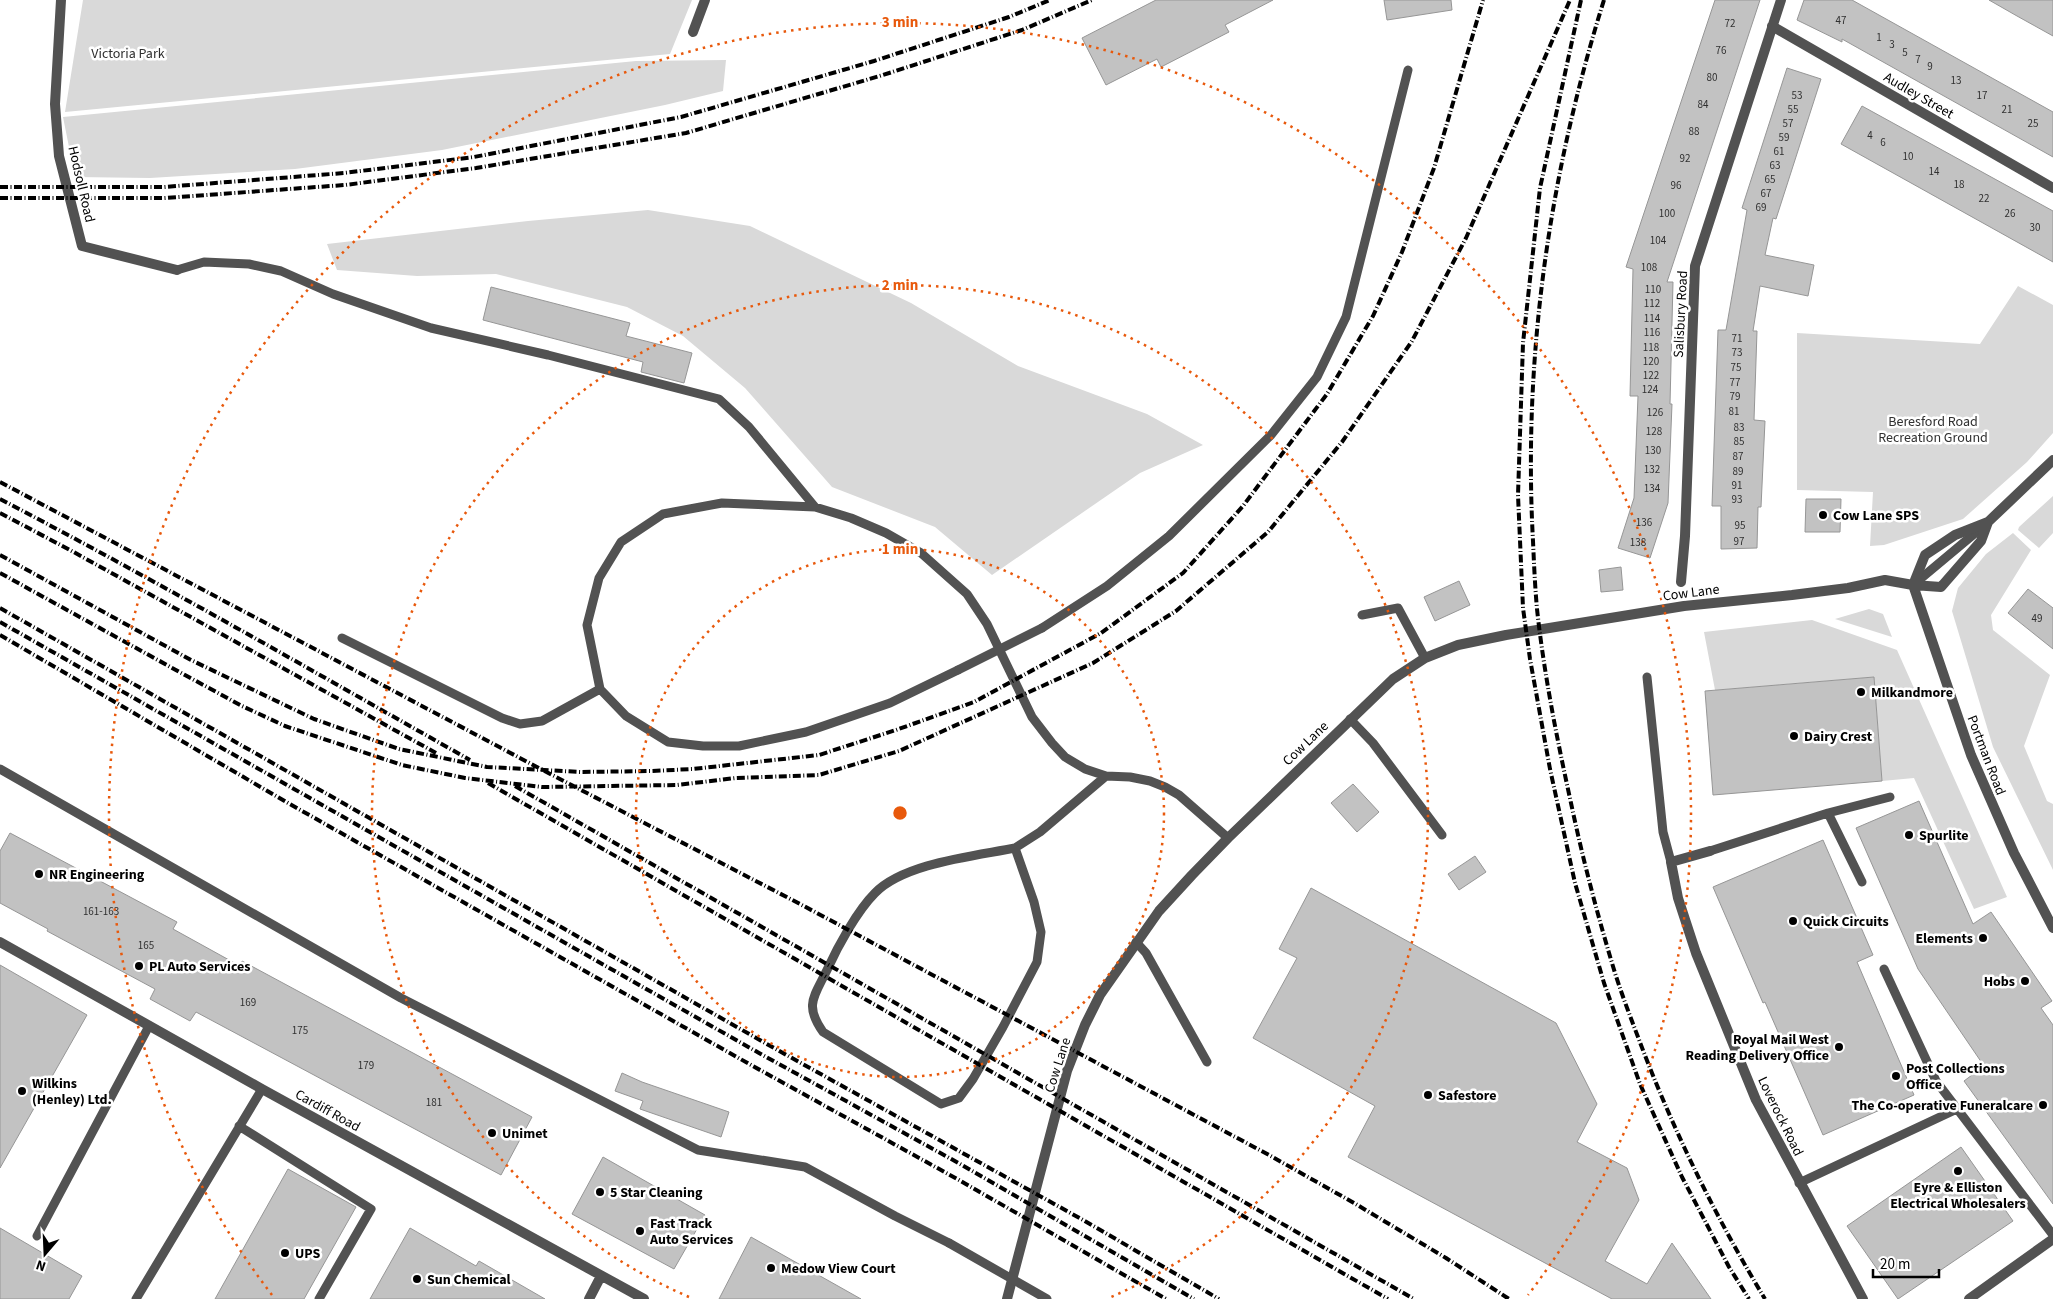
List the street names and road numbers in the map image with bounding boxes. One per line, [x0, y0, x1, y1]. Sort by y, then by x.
street label: Audley Street [1880, 68, 1957, 124]
street label: Hodsoll Road [63, 144, 100, 224]
street label: Salisbury Road [1669, 270, 1693, 358]
street label: Cow Lane [1662, 580, 1721, 606]
street label: Portman Road [1962, 713, 2010, 798]
street label: Cow Lane [1278, 717, 1333, 771]
street label: Cow Lane [1040, 1035, 1076, 1095]
street label: Loverock Road [1752, 1073, 1808, 1160]
street label: Cardiff Road [291, 1085, 364, 1137]

